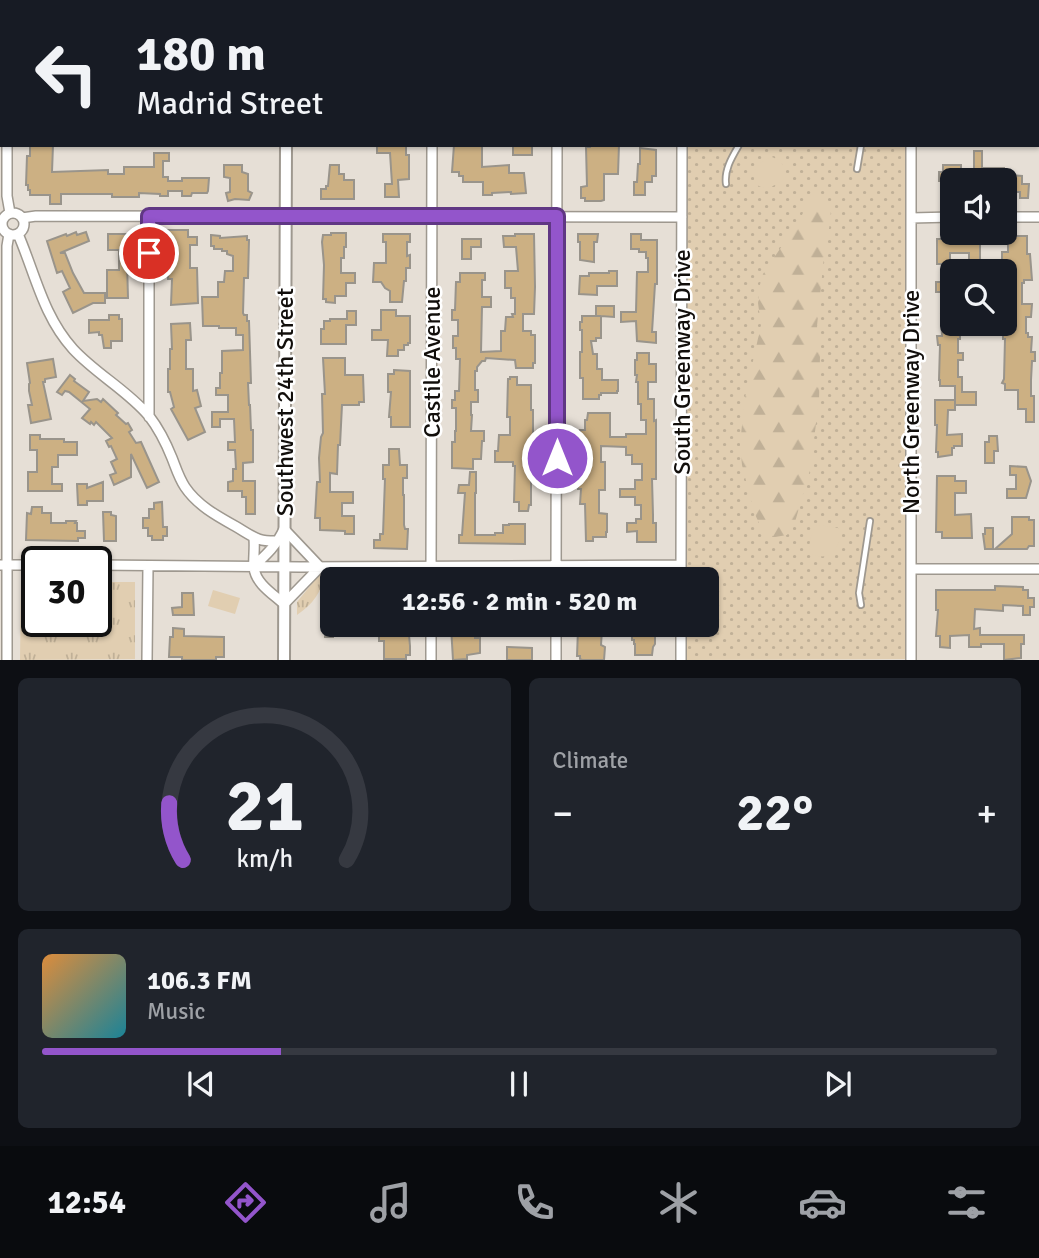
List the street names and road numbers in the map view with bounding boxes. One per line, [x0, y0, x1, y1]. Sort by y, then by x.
street label: South Greenway Drive [667, 249, 697, 475]
street label: Castile Avenue [417, 286, 447, 438]
street label: Southwest 24th Street [270, 288, 300, 516]
street label: North Greenway Drive [896, 290, 926, 514]

